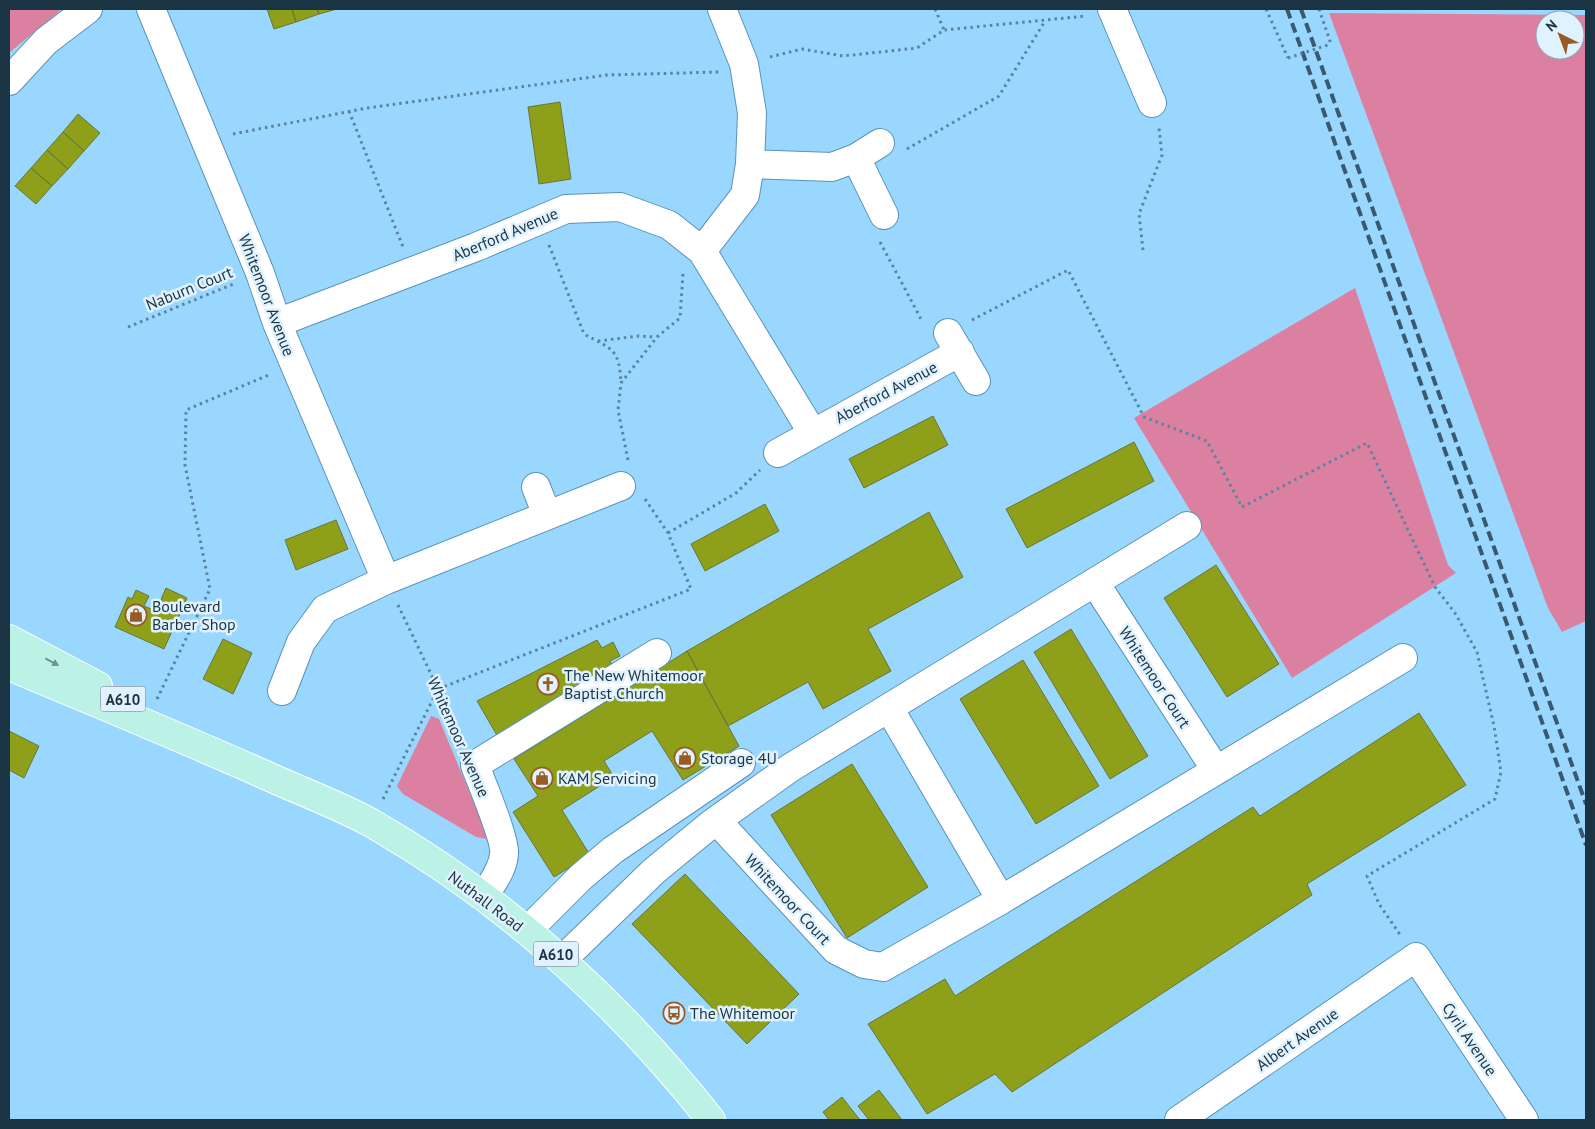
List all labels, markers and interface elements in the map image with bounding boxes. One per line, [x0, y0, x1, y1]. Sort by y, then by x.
north arrow [1535, 10, 1585, 60]
text: N [1542, 16, 1561, 35]
street label: Aberford Avenue [449, 203, 561, 265]
street label: Whitemoor Avenue [235, 231, 299, 359]
street label: Naburn Court [143, 261, 236, 314]
street label: Aberford Avenue [831, 357, 941, 427]
place label: Boulevard Barber Shop [152, 596, 236, 634]
shop icon: Boulevard Barber Shop [124, 603, 148, 627]
street label: Whitemoor Court [1115, 623, 1195, 732]
one-way arrow [44, 658, 59, 666]
place label: The New Whitemoor Baptist Church [564, 665, 704, 703]
church icon: The New Whitemoor Baptist Church [536, 672, 560, 696]
street label: Whitemoor Avenue [424, 674, 494, 800]
road number: A610 [100, 686, 146, 712]
shop icon: Storage 4U [673, 746, 697, 770]
place label: Storage 4U [701, 748, 777, 768]
shop icon: KAM Servicing [530, 766, 554, 790]
place label: KAM Servicing [558, 768, 656, 788]
street label: Whitemoor Court [741, 850, 835, 949]
street label: Nuthall Road [444, 866, 528, 936]
road number: A610 [534, 942, 578, 966]
street label: Cyril Avenue [1438, 999, 1502, 1079]
bus stop icon: The Whitemoor [662, 1001, 686, 1025]
place label: The Whitemoor [690, 1003, 796, 1023]
street label: Albert Avenue [1252, 1003, 1342, 1075]

